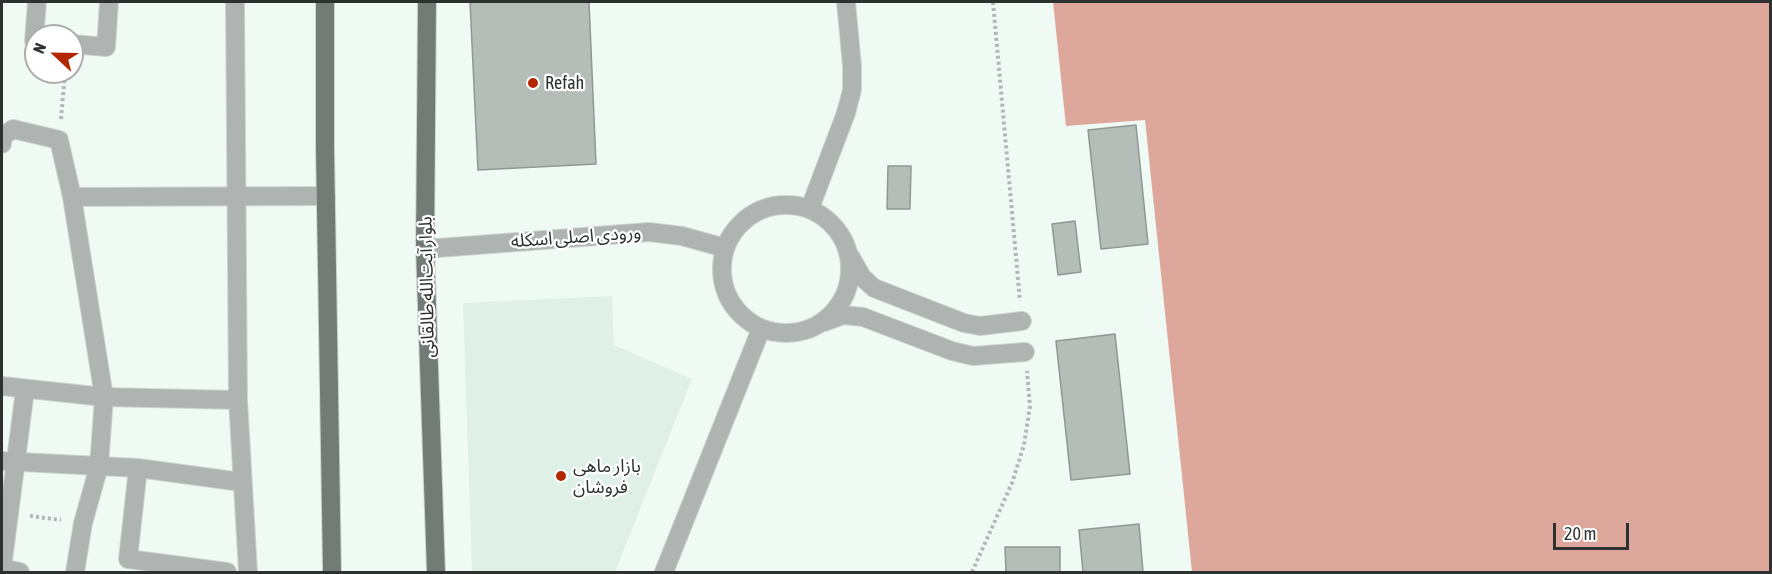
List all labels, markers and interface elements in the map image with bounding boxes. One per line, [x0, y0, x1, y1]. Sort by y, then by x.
north arrow [24, 24, 84, 84]
text: N [29, 40, 49, 56]
place label: Refah [545, 72, 584, 94]
marker: Refah [526, 76, 540, 90]
street label: بلوار آیت‌الله طالقانی [415, 216, 439, 358]
street label: ورودی اصلی اسکله [510, 222, 642, 252]
place label: بازار ماهی فروشان [573, 455, 641, 498]
marker: بازار ماهی فروشان [554, 469, 568, 483]
scale bar [1556, 511, 1632, 549]
text: 20 m [1564, 523, 1596, 544]

